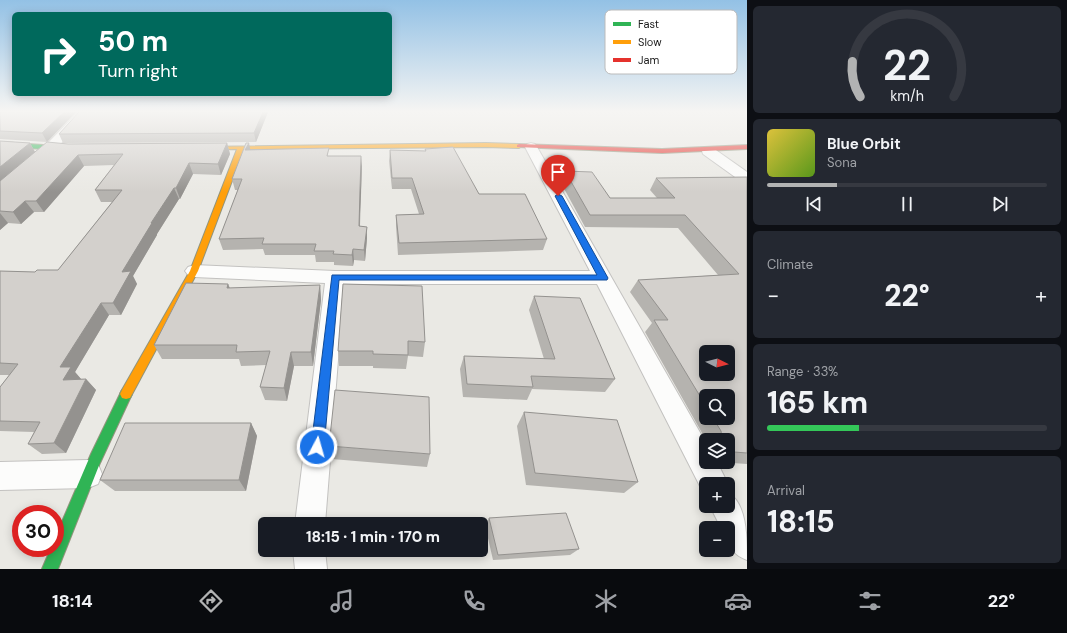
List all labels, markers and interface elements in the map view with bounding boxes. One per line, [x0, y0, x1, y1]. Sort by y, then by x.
legend [605, 10, 737, 74]
text: Fast [638, 17, 659, 31]
text: 50 m [98, 23, 168, 60]
icon: right [32, 28, 84, 80]
text: Slow [638, 35, 662, 49]
text: 22 [883, 39, 931, 93]
text: Jam [638, 53, 659, 67]
text: Turn right [98, 59, 178, 83]
text: km/h [890, 87, 924, 105]
text: Blue Orbit [827, 134, 901, 154]
text: Sona [827, 154, 857, 171]
pin [541, 155, 575, 196]
icon: arrive [547, 161, 569, 183]
icon: previous [803, 193, 825, 215]
icon: pause [896, 193, 918, 215]
icon: next [989, 193, 1011, 215]
text: Climate [767, 256, 813, 273]
text: 22° [884, 276, 930, 315]
text: − [767, 281, 779, 310]
text: + [1035, 281, 1047, 310]
north arrow [699, 345, 735, 381]
map controls [699, 345, 735, 557]
text: Range · 33% [767, 363, 838, 380]
text: 165 km [767, 383, 868, 422]
button: search [699, 389, 735, 425]
position arrow [296, 426, 338, 468]
button: layers [699, 433, 735, 469]
button: + [699, 477, 735, 513]
text: Arrival [767, 482, 805, 499]
text: 18:15 [767, 502, 835, 541]
speed limit sign: 30 [12, 505, 64, 557]
button: − [699, 521, 735, 557]
text: 18:15 · 1 min · 170 m [306, 527, 440, 547]
icon: directions [197, 587, 225, 615]
icon: music [328, 587, 356, 615]
icon: phone [460, 587, 488, 615]
icon: climate [592, 587, 620, 615]
icon: car [724, 587, 752, 615]
icon: filters [856, 587, 884, 615]
text: 18:14 [52, 589, 93, 613]
text: 22° [988, 589, 1015, 613]

